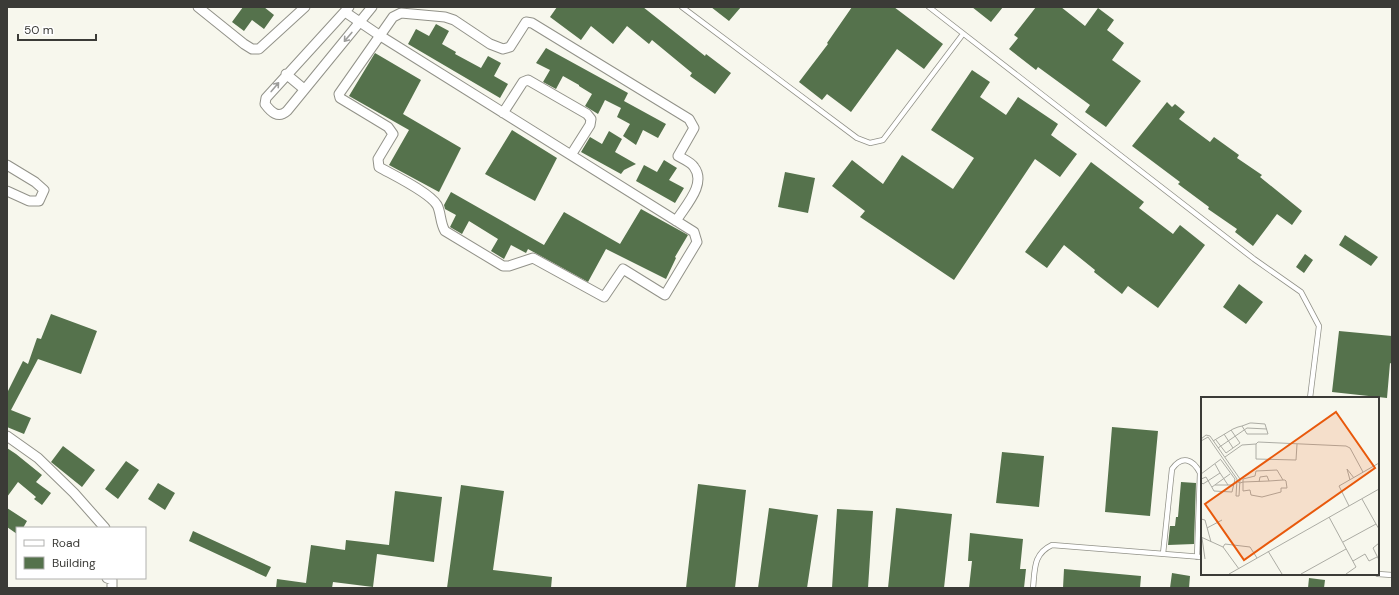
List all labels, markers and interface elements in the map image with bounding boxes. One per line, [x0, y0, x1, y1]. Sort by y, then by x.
scale bar [18, 16, 96, 42]
text: 50 m [24, 22, 53, 38]
one-way arrow [343, 32, 352, 42]
one-way arrow [271, 82, 280, 92]
inset map [1201, 397, 1379, 575]
legend [16, 527, 146, 579]
text: Road [52, 535, 80, 551]
text: Building [52, 555, 96, 571]

